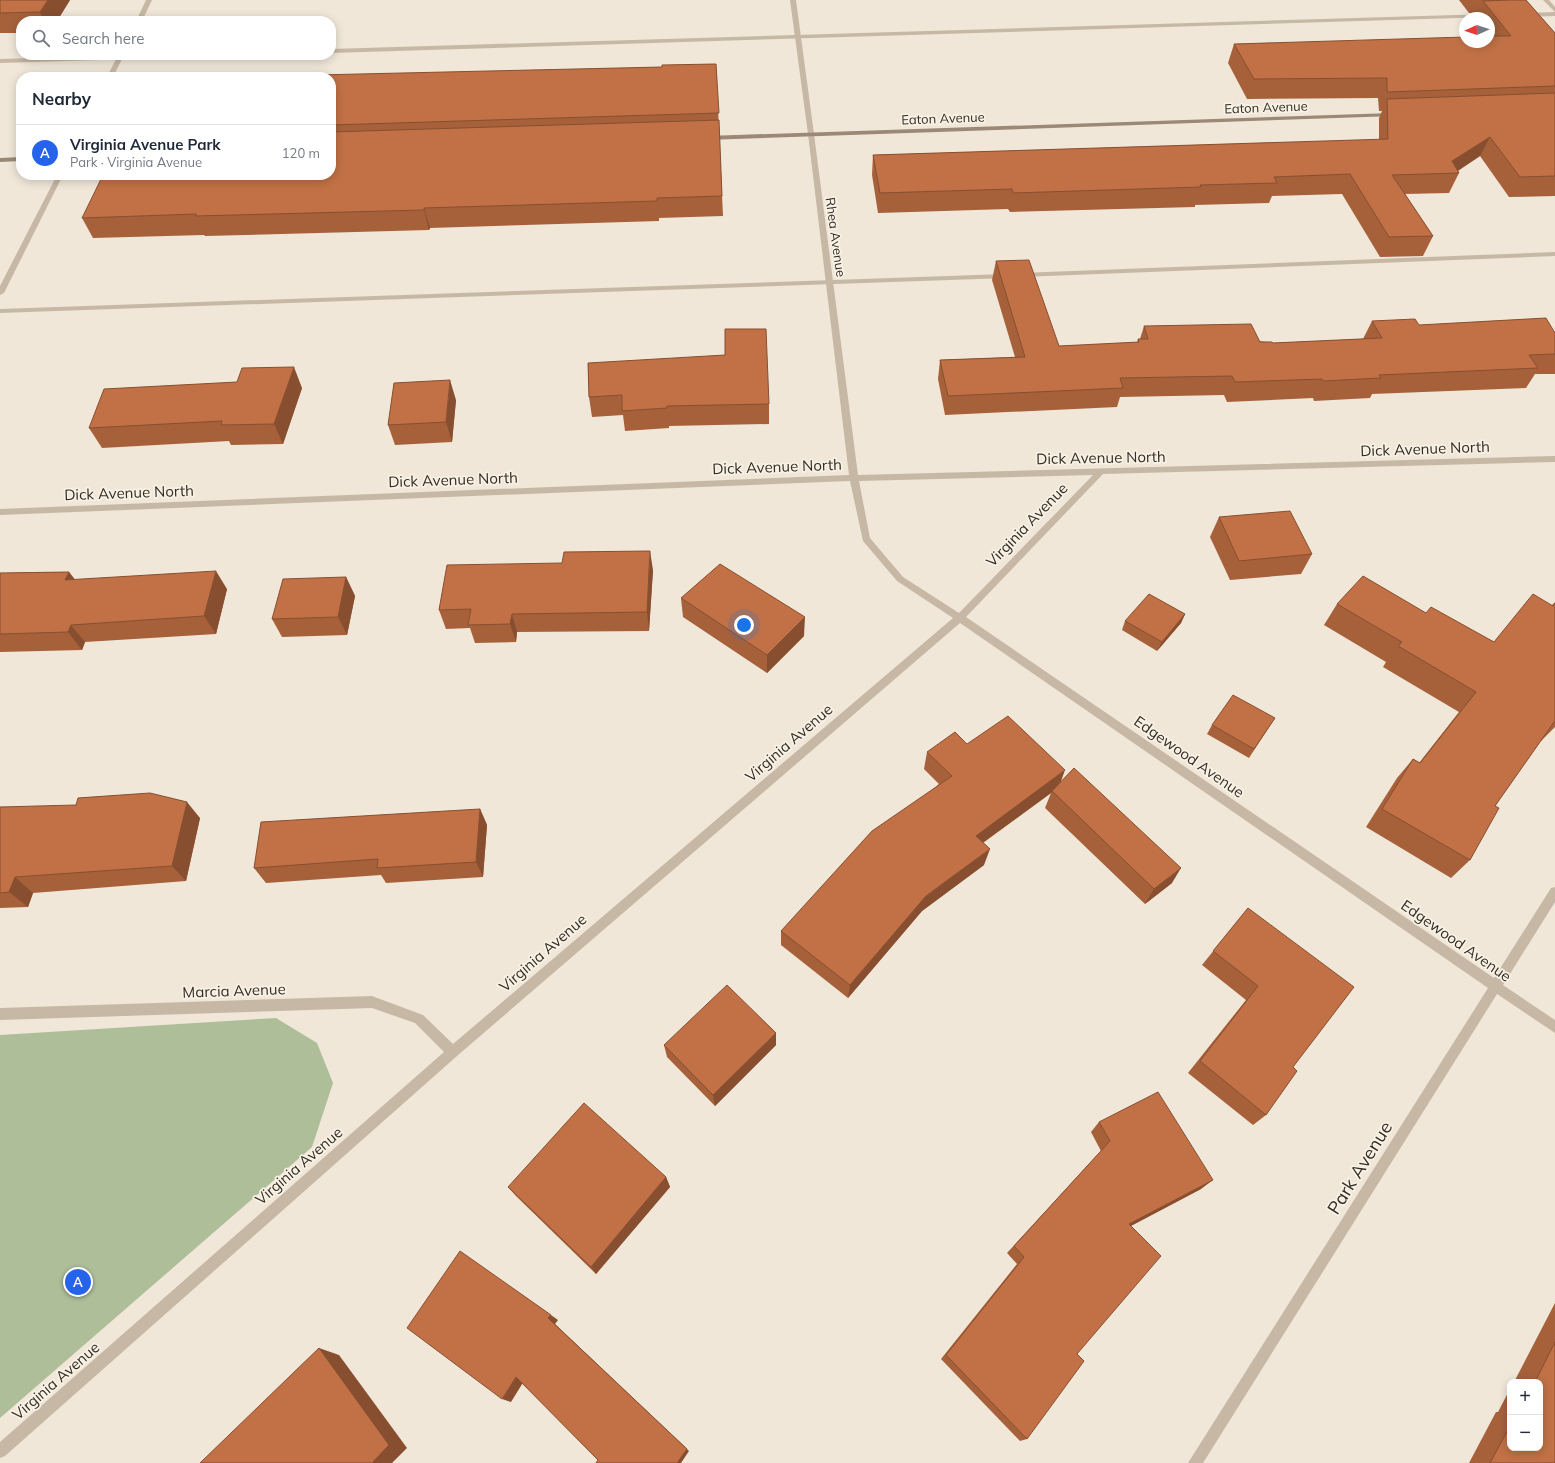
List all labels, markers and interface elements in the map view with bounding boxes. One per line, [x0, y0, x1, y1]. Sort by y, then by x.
north arrow [1459, 12, 1495, 48]
search box [16, 16, 336, 60]
icon: search [30, 27, 52, 49]
text: Search here [62, 29, 144, 48]
text: Nearby [32, 88, 91, 109]
street label: Eaton Avenue [1224, 98, 1308, 116]
street label: Eaton Avenue [901, 109, 985, 127]
text: Virginia Avenue Park [70, 135, 221, 154]
text: A [40, 145, 50, 161]
text: 120 m [282, 145, 320, 161]
text: Park · Virginia Avenue [70, 154, 202, 170]
street label: Rhea Avenue [822, 196, 850, 278]
street label: Dick Avenue North [1360, 437, 1490, 460]
street label: Dick Avenue North [1036, 447, 1166, 468]
street label: Dick Avenue North [712, 455, 842, 478]
street label: Dick Avenue North [388, 468, 518, 491]
street label: Virginia Avenue [982, 479, 1072, 571]
street label: Dick Avenue North [64, 481, 194, 504]
your location [734, 615, 754, 635]
street label: Virginia Avenue [741, 700, 836, 786]
street label: Edgewood Avenue [1131, 711, 1248, 802]
street label: Edgewood Avenue [1398, 895, 1515, 986]
street label: Virginia Avenue [495, 910, 590, 996]
street label: Marcia Avenue [182, 979, 286, 1002]
street label: Park Avenue [1322, 1117, 1397, 1218]
street label: Virginia Avenue [251, 1123, 346, 1209]
pin: A [65, 1267, 91, 1297]
street label: Virginia Avenue [8, 1338, 103, 1424]
map controls [1507, 1379, 1543, 1451]
button: + [1507, 1379, 1543, 1415]
button: − [1507, 1415, 1543, 1451]

